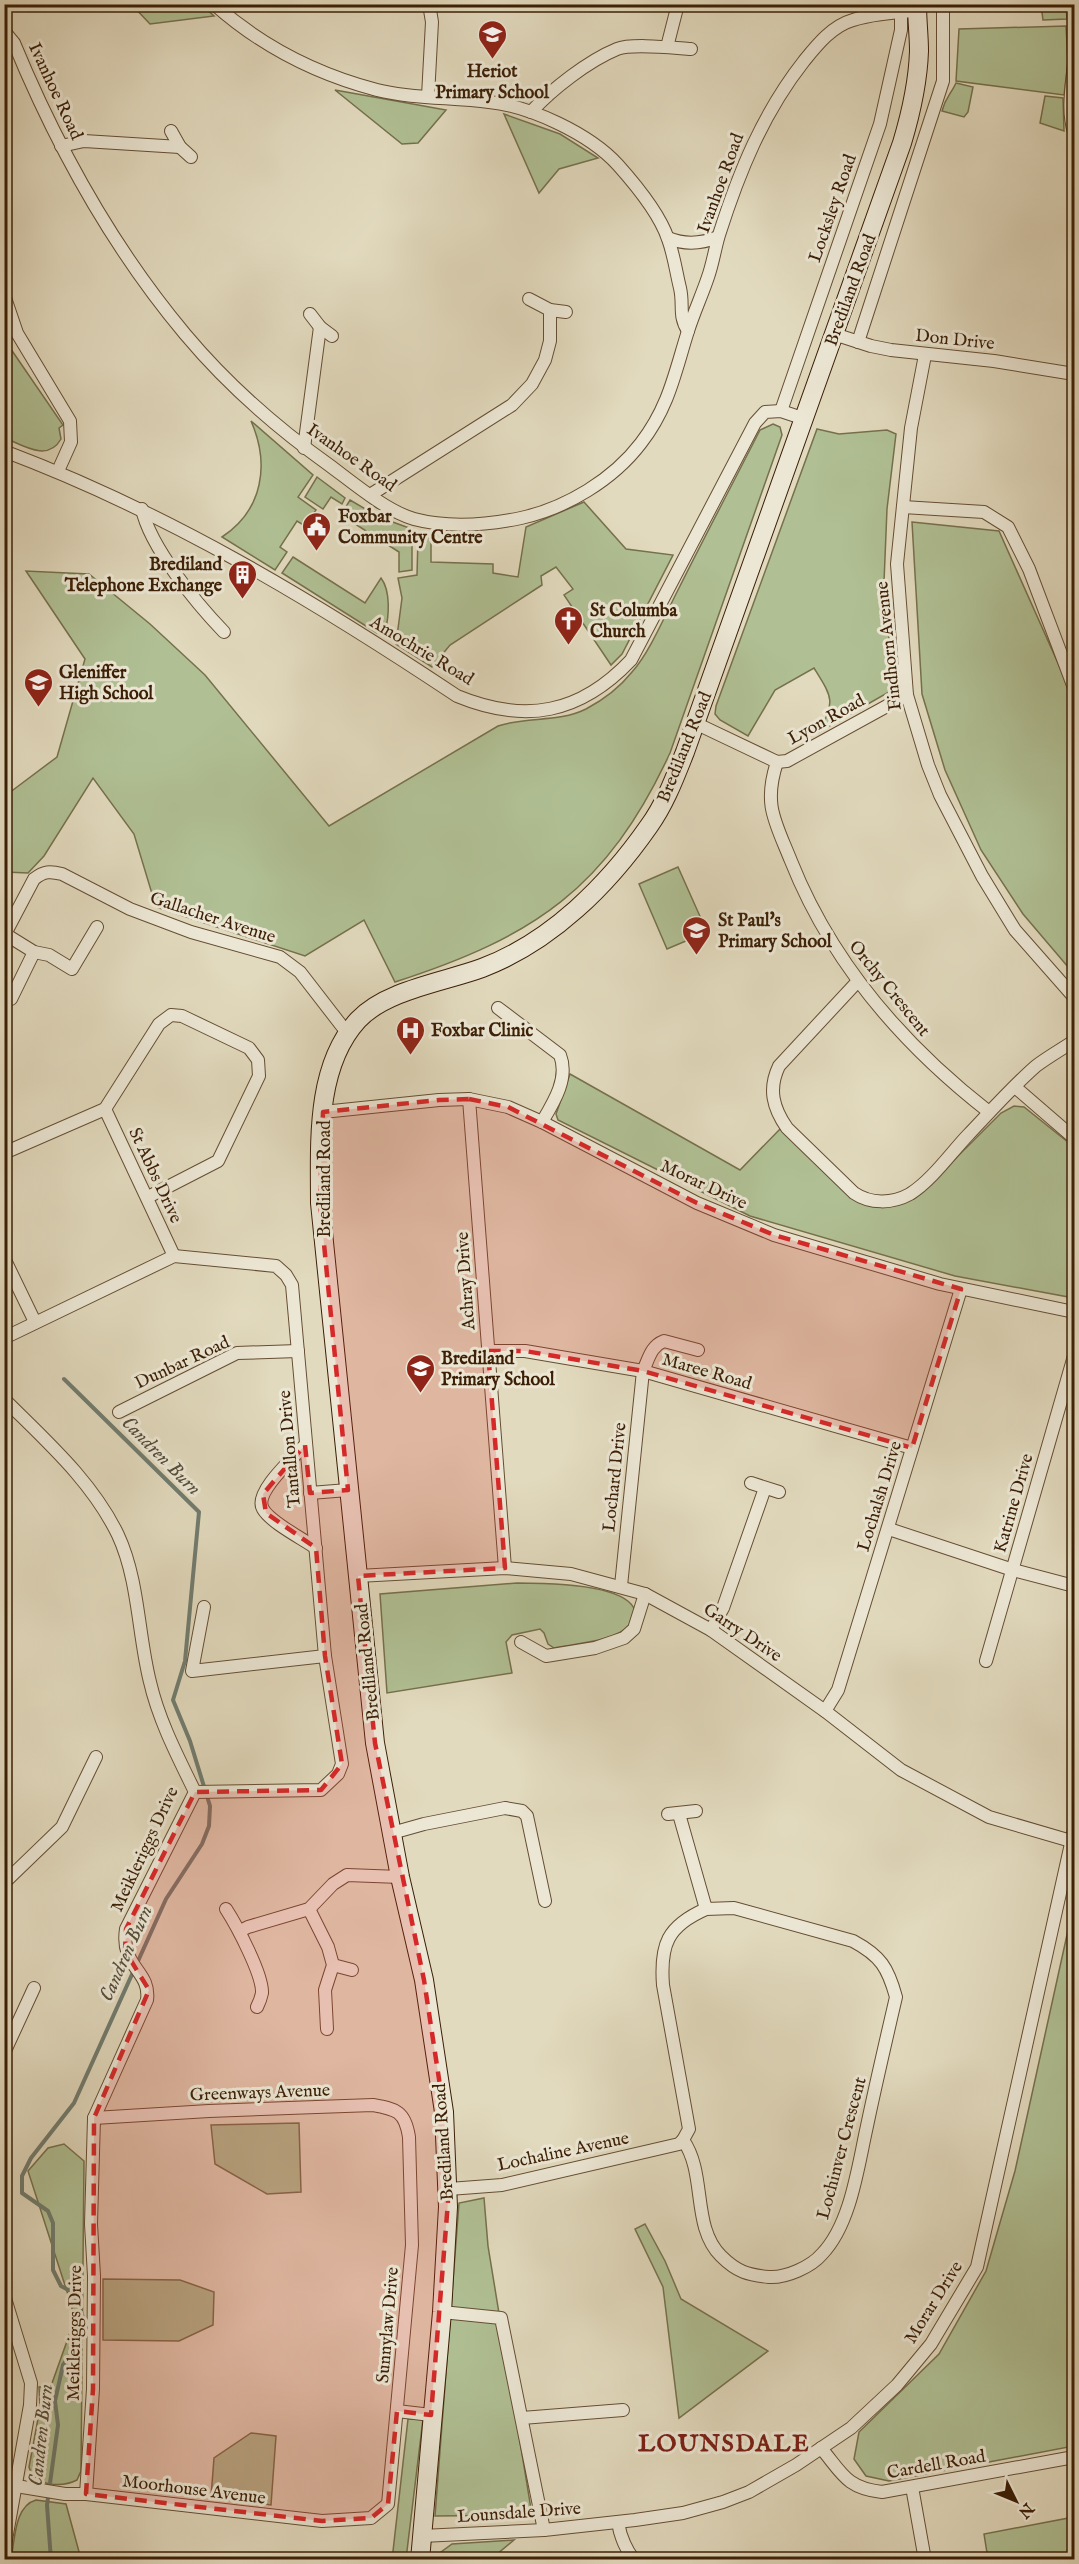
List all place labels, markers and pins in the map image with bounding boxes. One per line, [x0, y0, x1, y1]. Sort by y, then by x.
school or university icon: Heriot Primary School [476, 18, 508, 60]
place label: Heriot Primary School [435, 61, 550, 105]
place label: Foxbar Community Centre [338, 506, 483, 550]
public building icon: Foxbar Community Centre [301, 510, 333, 552]
place label: Brediland Telephone Exchange [64, 554, 223, 598]
building icon: Brediland Telephone Exchange [227, 558, 259, 600]
place label: St Columba Church [590, 600, 678, 644]
church icon: St Columba Church [553, 604, 585, 646]
place label: Gleniffer High School [59, 662, 154, 706]
school or university icon: Gleniffer High School [22, 666, 54, 708]
place label: St Paul's Primary School [718, 910, 833, 954]
school or university icon: St Paul's Primary School [681, 914, 713, 956]
hospital icon: Foxbar Clinic [394, 1014, 426, 1056]
place label: Foxbar Clinic [431, 1020, 533, 1043]
place label: Brediland Primary School [441, 1348, 556, 1392]
school or university icon: Brediland Primary School [404, 1352, 436, 1394]

